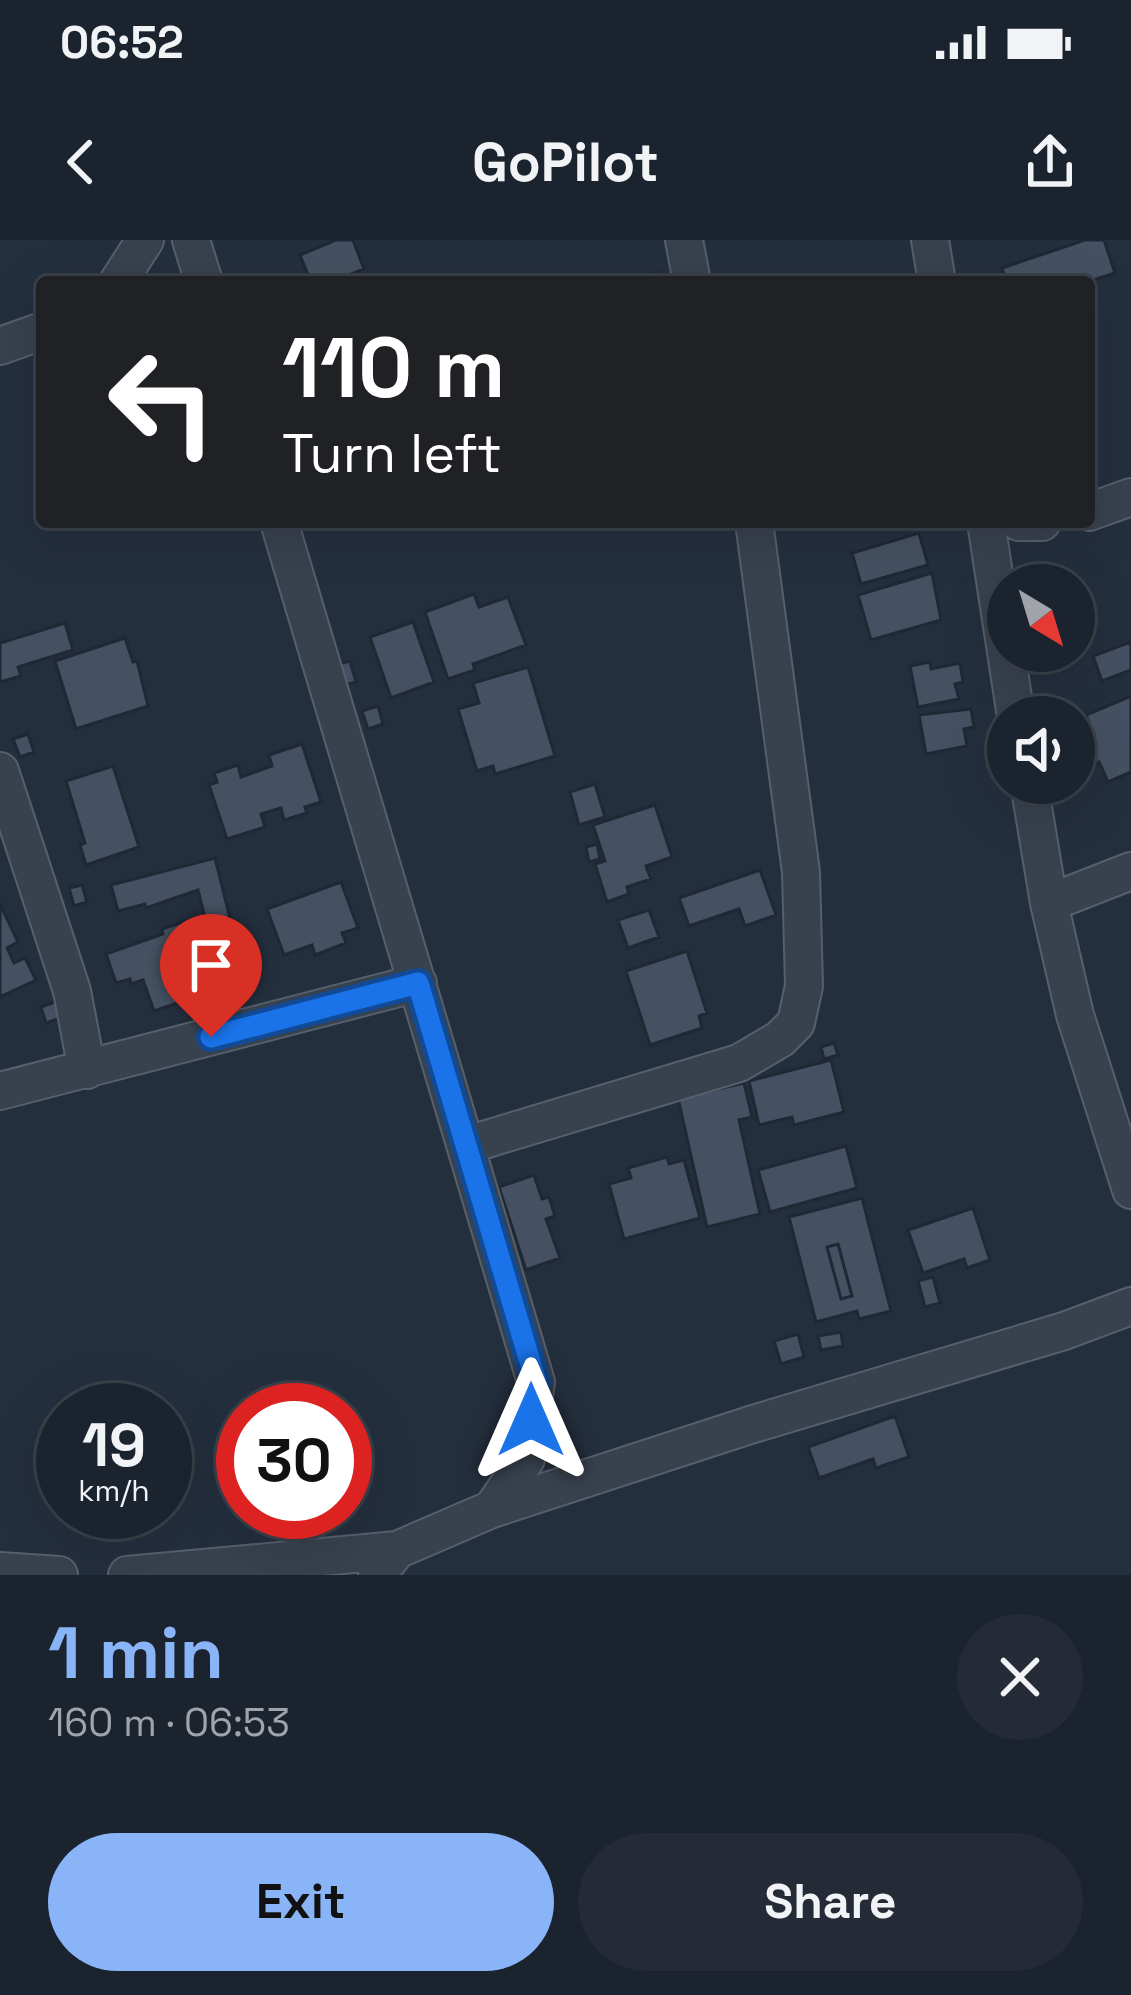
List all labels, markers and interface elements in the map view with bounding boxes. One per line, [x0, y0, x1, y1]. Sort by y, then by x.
text: 06:52 [60, 14, 184, 71]
text: GoPilot [472, 128, 659, 197]
icon: back [48, 129, 114, 195]
icon: share [1017, 129, 1083, 195]
text: 110 m [282, 314, 505, 422]
icon: left [84, 324, 240, 480]
text: Turn left [282, 419, 502, 488]
north arrow [987, 564, 1095, 672]
map controls [987, 564, 1095, 804]
button: sound [987, 696, 1095, 804]
pin [160, 914, 262, 1037]
icon: arrive [178, 932, 244, 998]
position arrow [468, 1357, 594, 1483]
speed limit sign: 30 [216, 1383, 372, 1539]
text: 19 [82, 1407, 146, 1484]
text: km/h [78, 1471, 150, 1510]
text: 1 min [48, 1607, 224, 1699]
button: close [957, 1614, 1083, 1740]
text: 160 m · 06:53 [48, 1698, 290, 1747]
button: Exit [48, 1833, 554, 1971]
button: Share [578, 1833, 1083, 1971]

